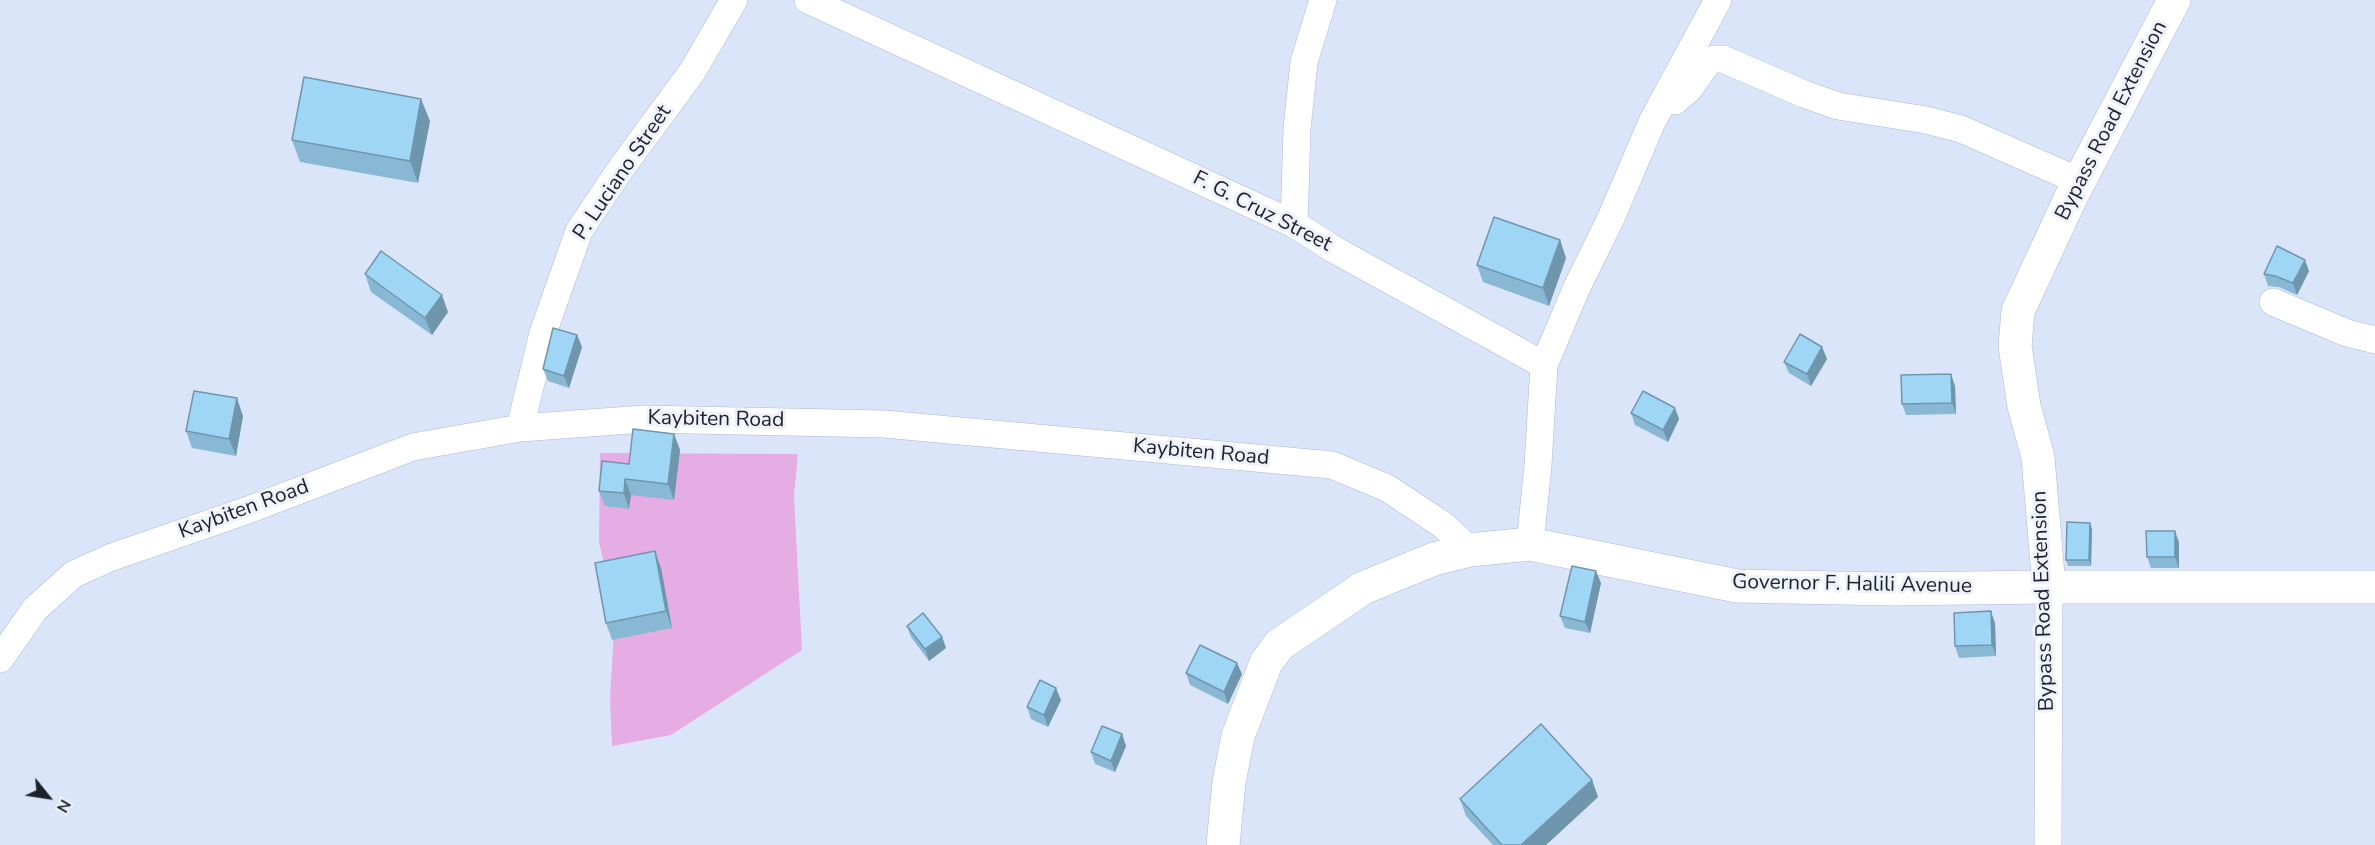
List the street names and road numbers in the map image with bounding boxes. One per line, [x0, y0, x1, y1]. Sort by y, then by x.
street label: Bypass Road Extension [2051, 17, 2173, 225]
street label: P. Luciano Street [569, 101, 677, 245]
street label: F. G. Cruz Street [1188, 166, 1336, 258]
street label: Kaybiten Road [647, 406, 785, 434]
street label: Kaybiten Road [1132, 434, 1270, 472]
street label: Kaybiten Road [175, 475, 313, 545]
street label: Bypass Road Extension [2028, 490, 2060, 712]
street label: Governor F. Halili Avenue [1732, 570, 1972, 600]

